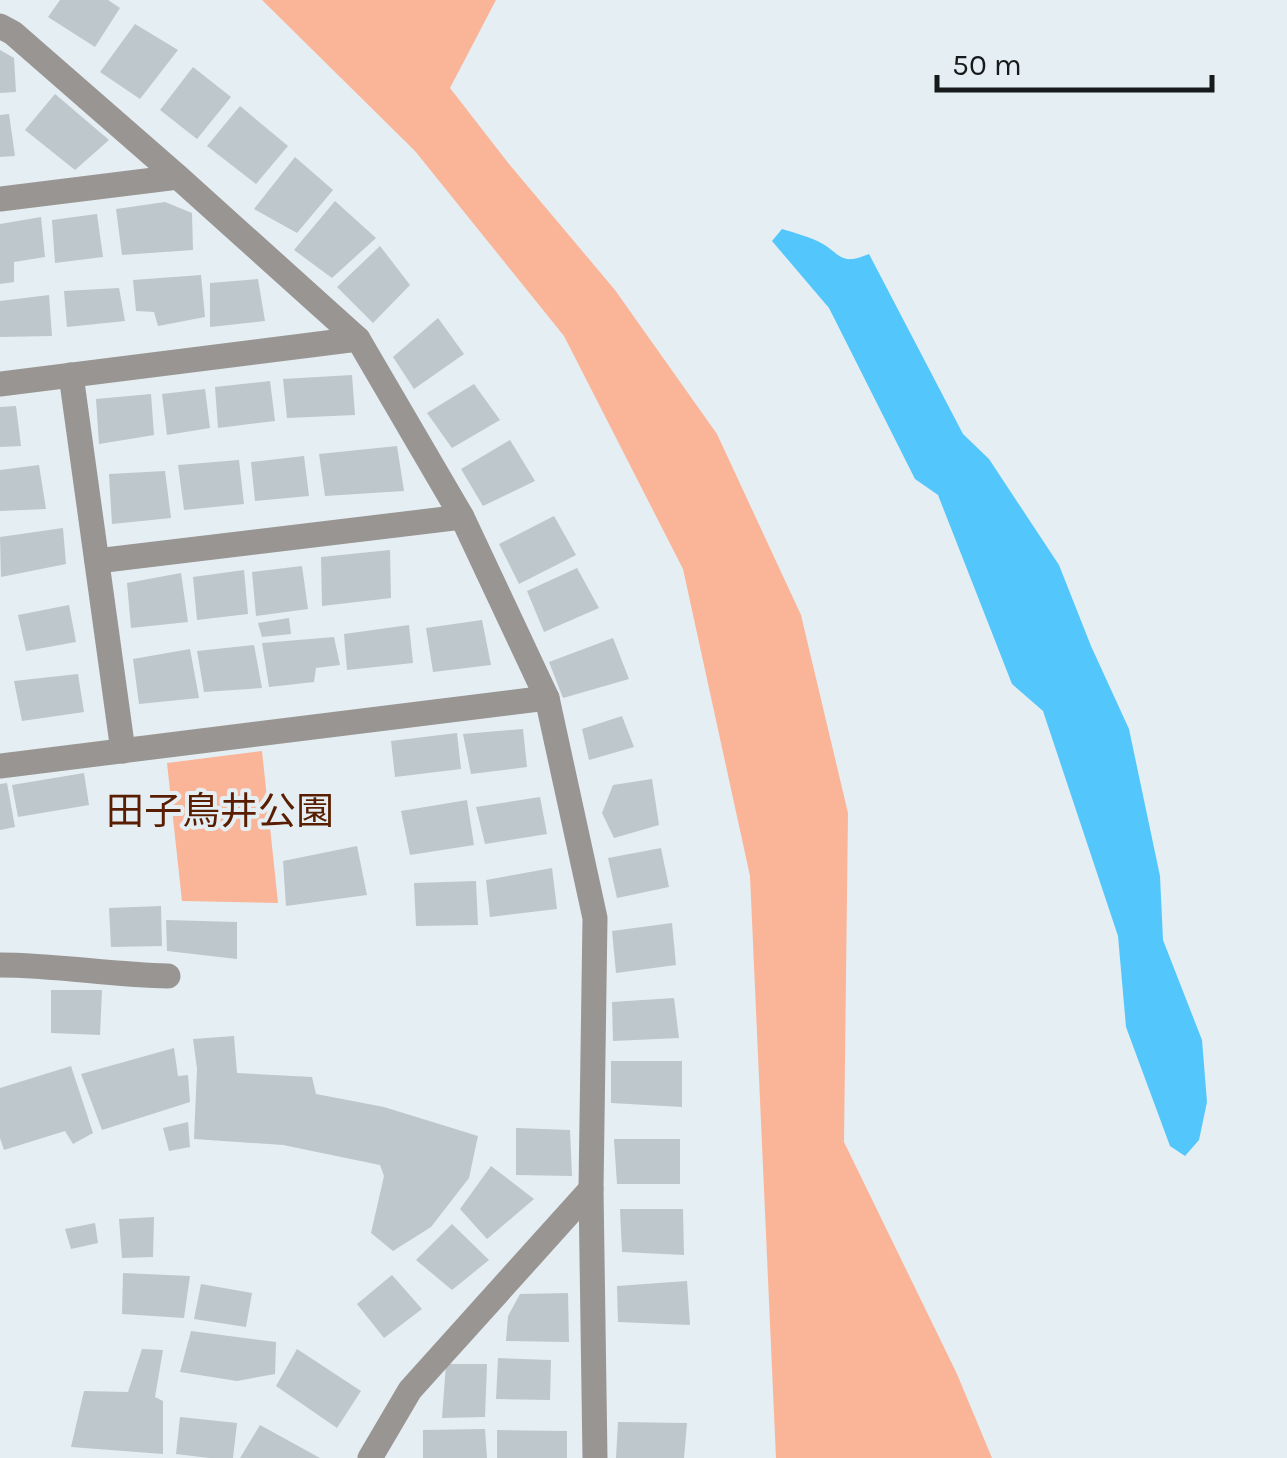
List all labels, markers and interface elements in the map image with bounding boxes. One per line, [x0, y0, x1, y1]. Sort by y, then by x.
scale bar [937, 30, 1212, 92]
text: 50 m [952, 47, 1022, 83]
park label: 田子鳥井公園 [106, 789, 334, 834]

